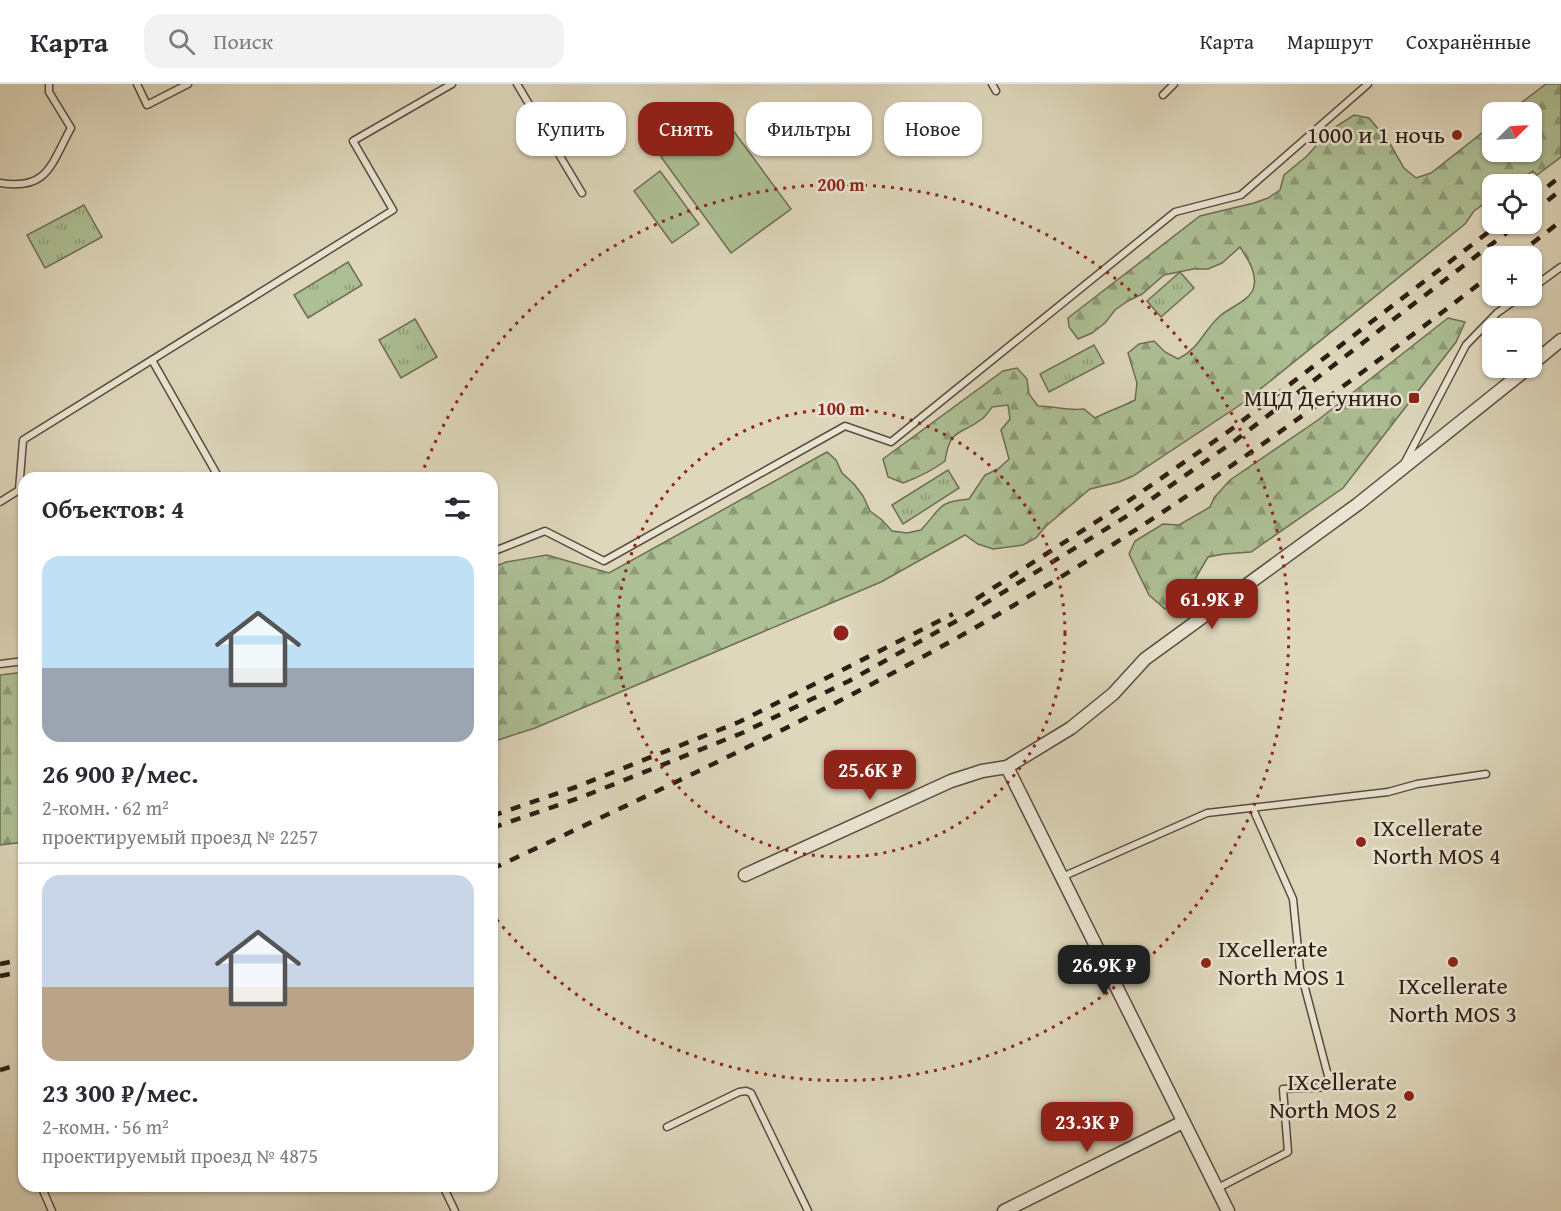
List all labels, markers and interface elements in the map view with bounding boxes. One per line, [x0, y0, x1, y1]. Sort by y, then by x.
search box [144, 14, 564, 68]
text: Карта [30, 21, 108, 62]
icon: search [165, 25, 198, 58]
text: Поиск [213, 25, 273, 57]
text: Карта [1200, 26, 1254, 57]
text: Маршрут [1287, 26, 1373, 57]
text: Сохранённые [1406, 26, 1531, 57]
chip: Купить [516, 102, 626, 156]
chip: Снять [638, 102, 734, 156]
chip: Фильтры [746, 102, 872, 156]
chip: Новое [884, 102, 982, 156]
north arrow [1482, 102, 1542, 162]
map controls [1482, 102, 1542, 378]
place label: 1000 и 1 ночь [1307, 117, 1445, 152]
marker: 1000 и 1 ночь [1450, 128, 1464, 142]
text: 200 m [817, 171, 865, 198]
button: locate [1482, 174, 1542, 234]
button: + [1482, 246, 1542, 306]
button: − [1482, 318, 1542, 378]
place label: МЦД Дегунино [1244, 380, 1402, 415]
marker: МЦД Дегунино [1407, 391, 1421, 405]
text: 100 m [817, 395, 865, 422]
text: Объектов: 4 [42, 489, 185, 528]
icon: filters [441, 492, 474, 525]
pin: 61.9K ₽ [1157, 579, 1267, 630]
text: 61.9K ₽ [1180, 584, 1244, 613]
icon: home [204, 595, 312, 703]
centre of rings [831, 623, 851, 643]
pin: 25.6K ₽ [815, 750, 925, 801]
text: 26 900 ₽/мес. [42, 754, 198, 793]
text: 25.6K ₽ [838, 755, 902, 784]
text: 2-комн. · 62 m² [42, 793, 169, 822]
place label: IXcellerate North MOS 4 [1373, 810, 1501, 873]
text: проектируемый проезд № 2257 [42, 822, 318, 851]
marker: IXcellerate North MOS 4 [1354, 835, 1368, 849]
icon: home [204, 914, 312, 1022]
place label: IXcellerate North MOS 1 [1218, 931, 1346, 994]
pin: 26.9K ₽ [1049, 945, 1159, 996]
text: 26.9K ₽ [1072, 950, 1136, 979]
marker: IXcellerate North MOS 3 [1446, 955, 1460, 969]
marker: IXcellerate North MOS 1 [1199, 956, 1213, 970]
place label: IXcellerate North MOS 3 [1389, 968, 1517, 1031]
place label: IXcellerate North MOS 2 [1269, 1064, 1397, 1127]
text: 23 300 ₽/мес. [42, 1073, 198, 1112]
marker: IXcellerate North MOS 2 [1402, 1089, 1416, 1103]
pin: 23.3K ₽ [1032, 1102, 1142, 1153]
text: 23.3K ₽ [1055, 1107, 1119, 1136]
text: 2-комн. · 56 m² [42, 1112, 169, 1141]
text: проектируемый проезд № 4875 [42, 1141, 318, 1170]

